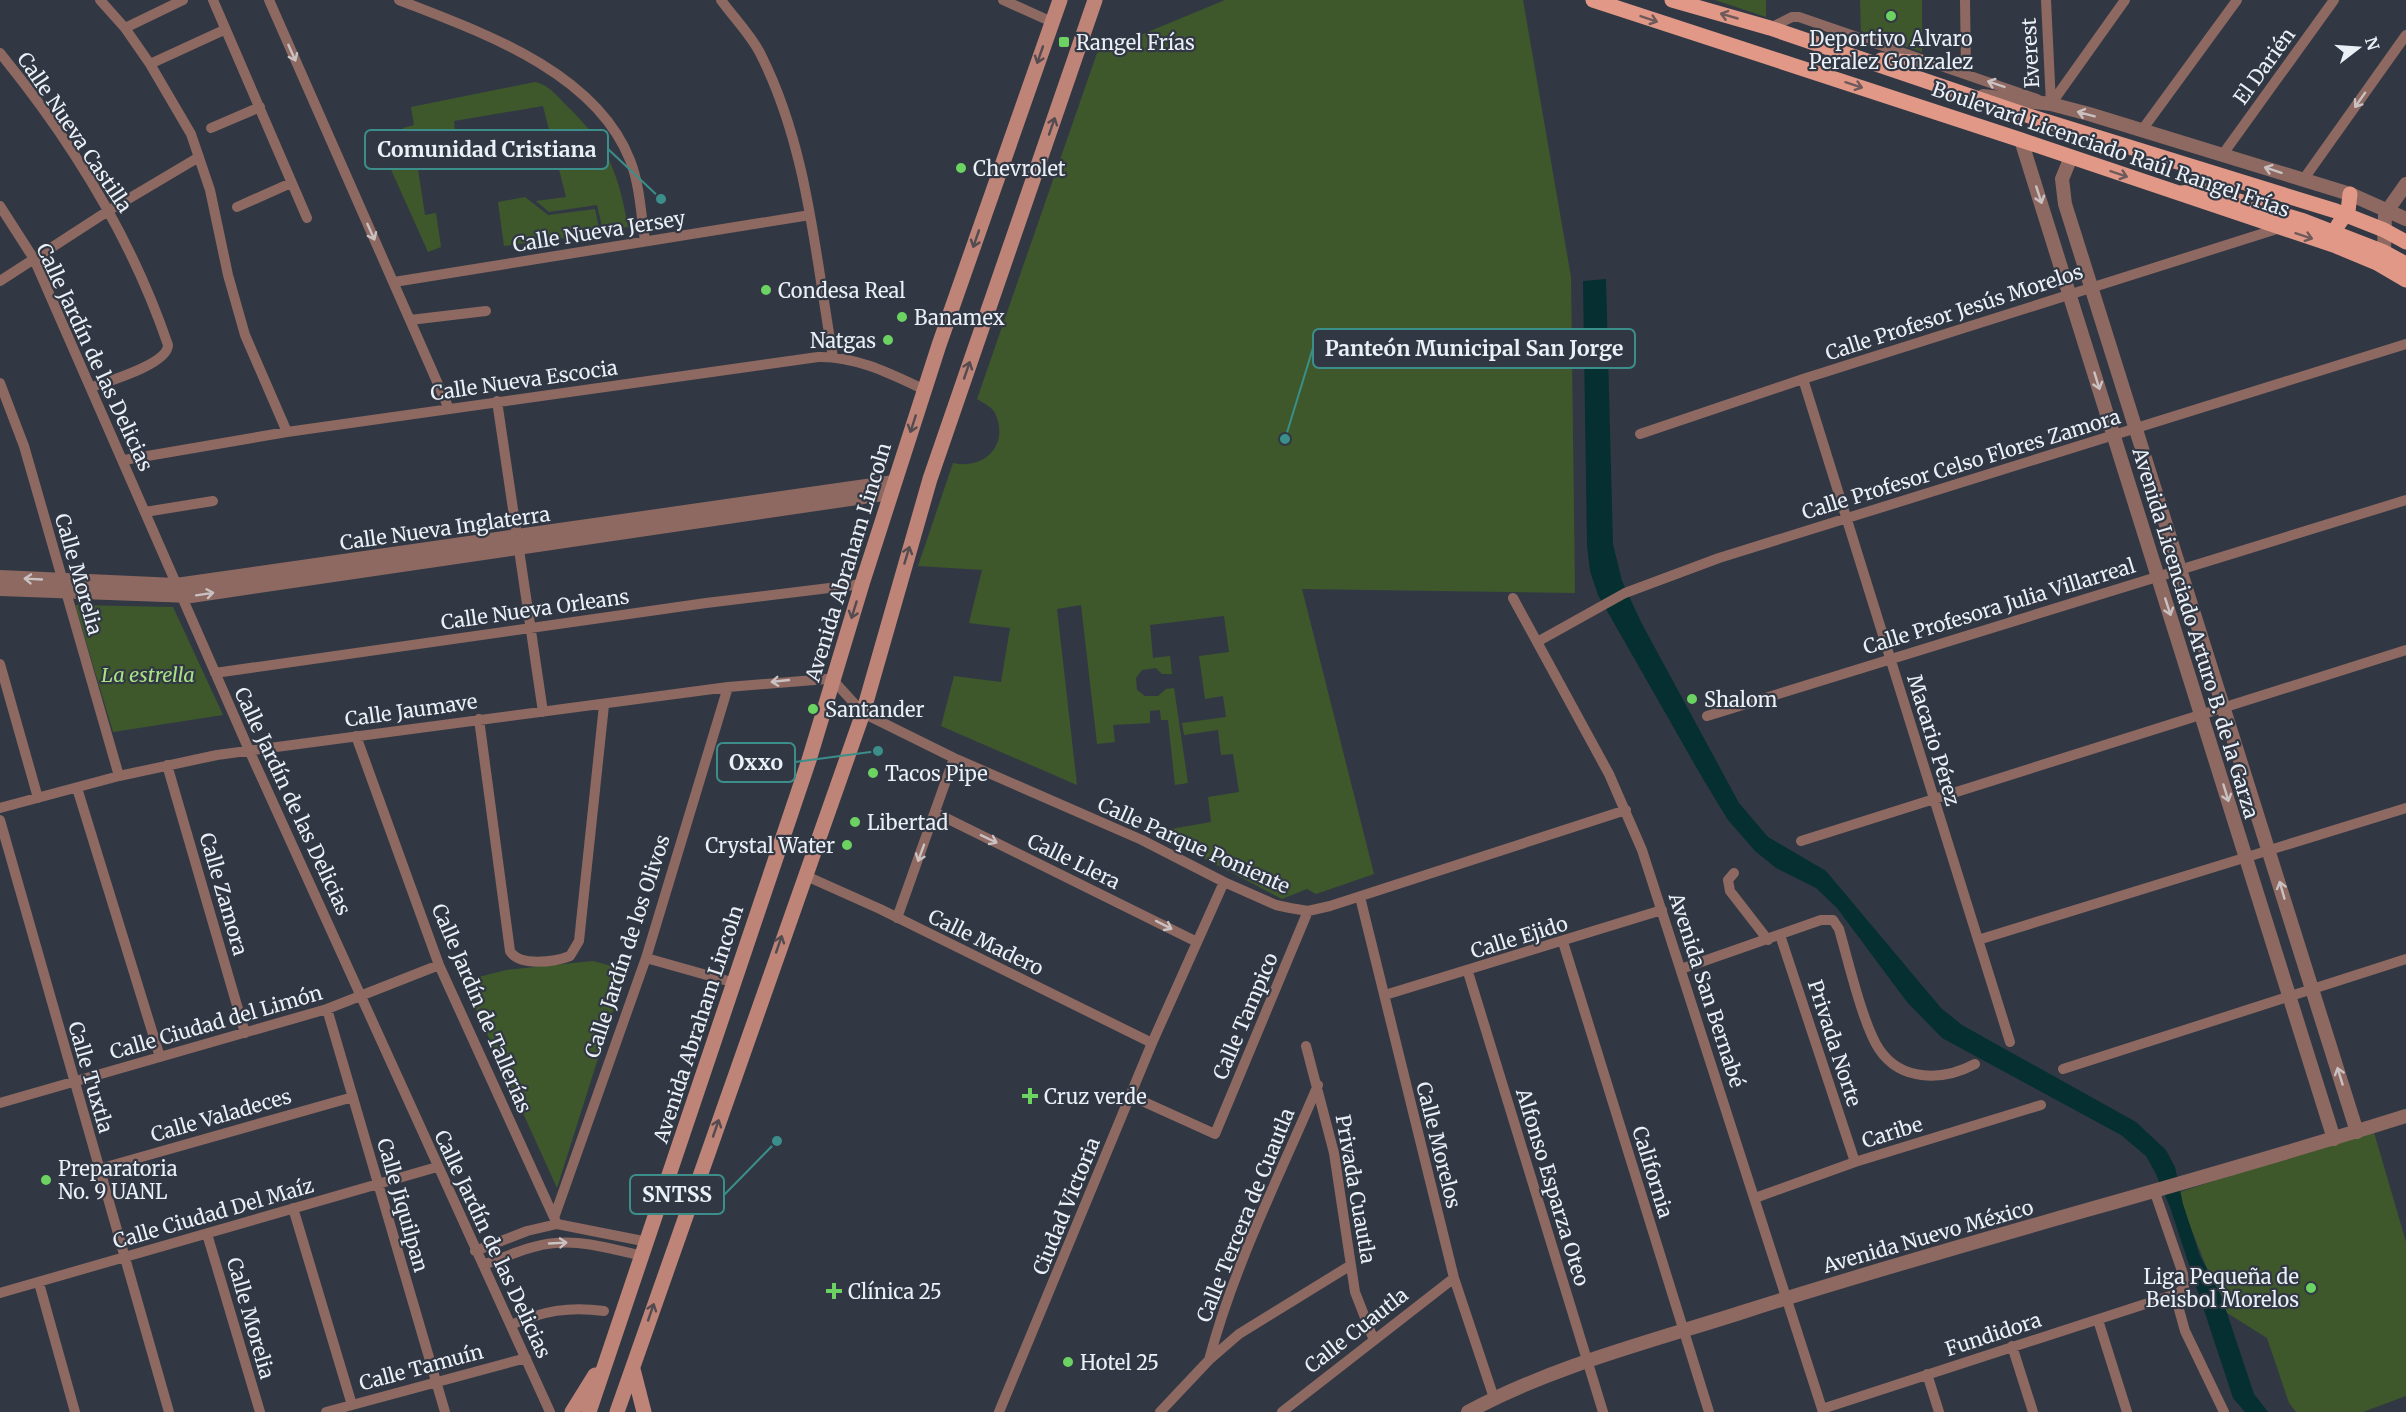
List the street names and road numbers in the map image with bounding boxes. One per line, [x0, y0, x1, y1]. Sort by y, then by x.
street label: Everest [2016, 17, 2044, 89]
street label: El Darién [2228, 23, 2300, 109]
street label: Calle Nueva Castilla [12, 47, 138, 217]
street label: Boulevard Licenciado Raúl Rangel Frías [1929, 76, 2293, 222]
street label: Calle Nueva Jersey [511, 205, 687, 257]
street label: Calle Jardín de las Delicias [31, 239, 159, 475]
street label: Calle Profesor Jesús Morelos [1822, 258, 2086, 366]
street label: Calle Nueva Escocia [429, 354, 619, 406]
street label: Calle Profesor Celso Flores Zamora [1799, 403, 2123, 524]
street label: Avenida Abraham Lincoln [799, 440, 896, 685]
street label: Avenida Licenciado Arturo B. de la Garza [2127, 444, 2265, 822]
street label: Calle Nueva Inglaterra [338, 501, 552, 555]
street label: Calle Morelia [50, 510, 108, 638]
street label: Calle Profesora Julia Villarreal [1860, 553, 2138, 659]
street label: Calle Nueva Orleans [439, 583, 631, 635]
street label: Macario Pérez [1902, 671, 1966, 809]
street label: Calle Jardín de las Delicias [229, 683, 357, 919]
street label: Calle Jaumave [343, 688, 479, 732]
street label: Calle Parque Poniente [1094, 791, 1294, 899]
street label: Calle Llera [1024, 828, 1125, 894]
street label: Calle Zamora [195, 830, 254, 958]
street label: Calle Jardín de los Olivos [579, 831, 675, 1061]
street label: Avenida San Bernabé [1663, 889, 1750, 1090]
street label: Calle Jardín de Tallerías [427, 900, 537, 1116]
street label: Avenida Abraham Lincoln [647, 902, 748, 1147]
street label: Calle Madero [924, 903, 1048, 981]
street label: Calle Ejido [1467, 910, 1571, 964]
street label: Calle Tampico [1207, 948, 1283, 1083]
street label: Privada Norte [1803, 977, 1867, 1109]
street label: Calle Ciudad del Limón [107, 980, 325, 1064]
street label: Calle Tuxtla [63, 1018, 119, 1136]
street label: Calle Morelos [1411, 1079, 1467, 1211]
street label: Calle Valadeces [148, 1083, 294, 1147]
street label: Alfonso Esparza Oteo [1511, 1084, 1595, 1289]
street label: Calle Tercera de Cuautla [1191, 1104, 1300, 1326]
street label: Caribe [1859, 1111, 1925, 1153]
street label: Privada Cuautla [1331, 1113, 1381, 1266]
street label: California [1627, 1123, 1679, 1221]
street label: Calle Jardín de las Delicias [429, 1126, 557, 1362]
street label: Ciudad Victoria [1027, 1133, 1105, 1278]
street label: Calle Jiquilpan [372, 1135, 434, 1275]
street label: Calle Ciudad Del Maíz [110, 1172, 316, 1254]
street label: Avenida Nuevo México [1819, 1194, 2036, 1278]
street label: Calle Morelia [222, 1254, 280, 1382]
street label: Calle Cuautla [1299, 1282, 1413, 1378]
street label: Fundidora [1942, 1307, 2044, 1361]
street label: Calle Tamuín [356, 1338, 486, 1396]

